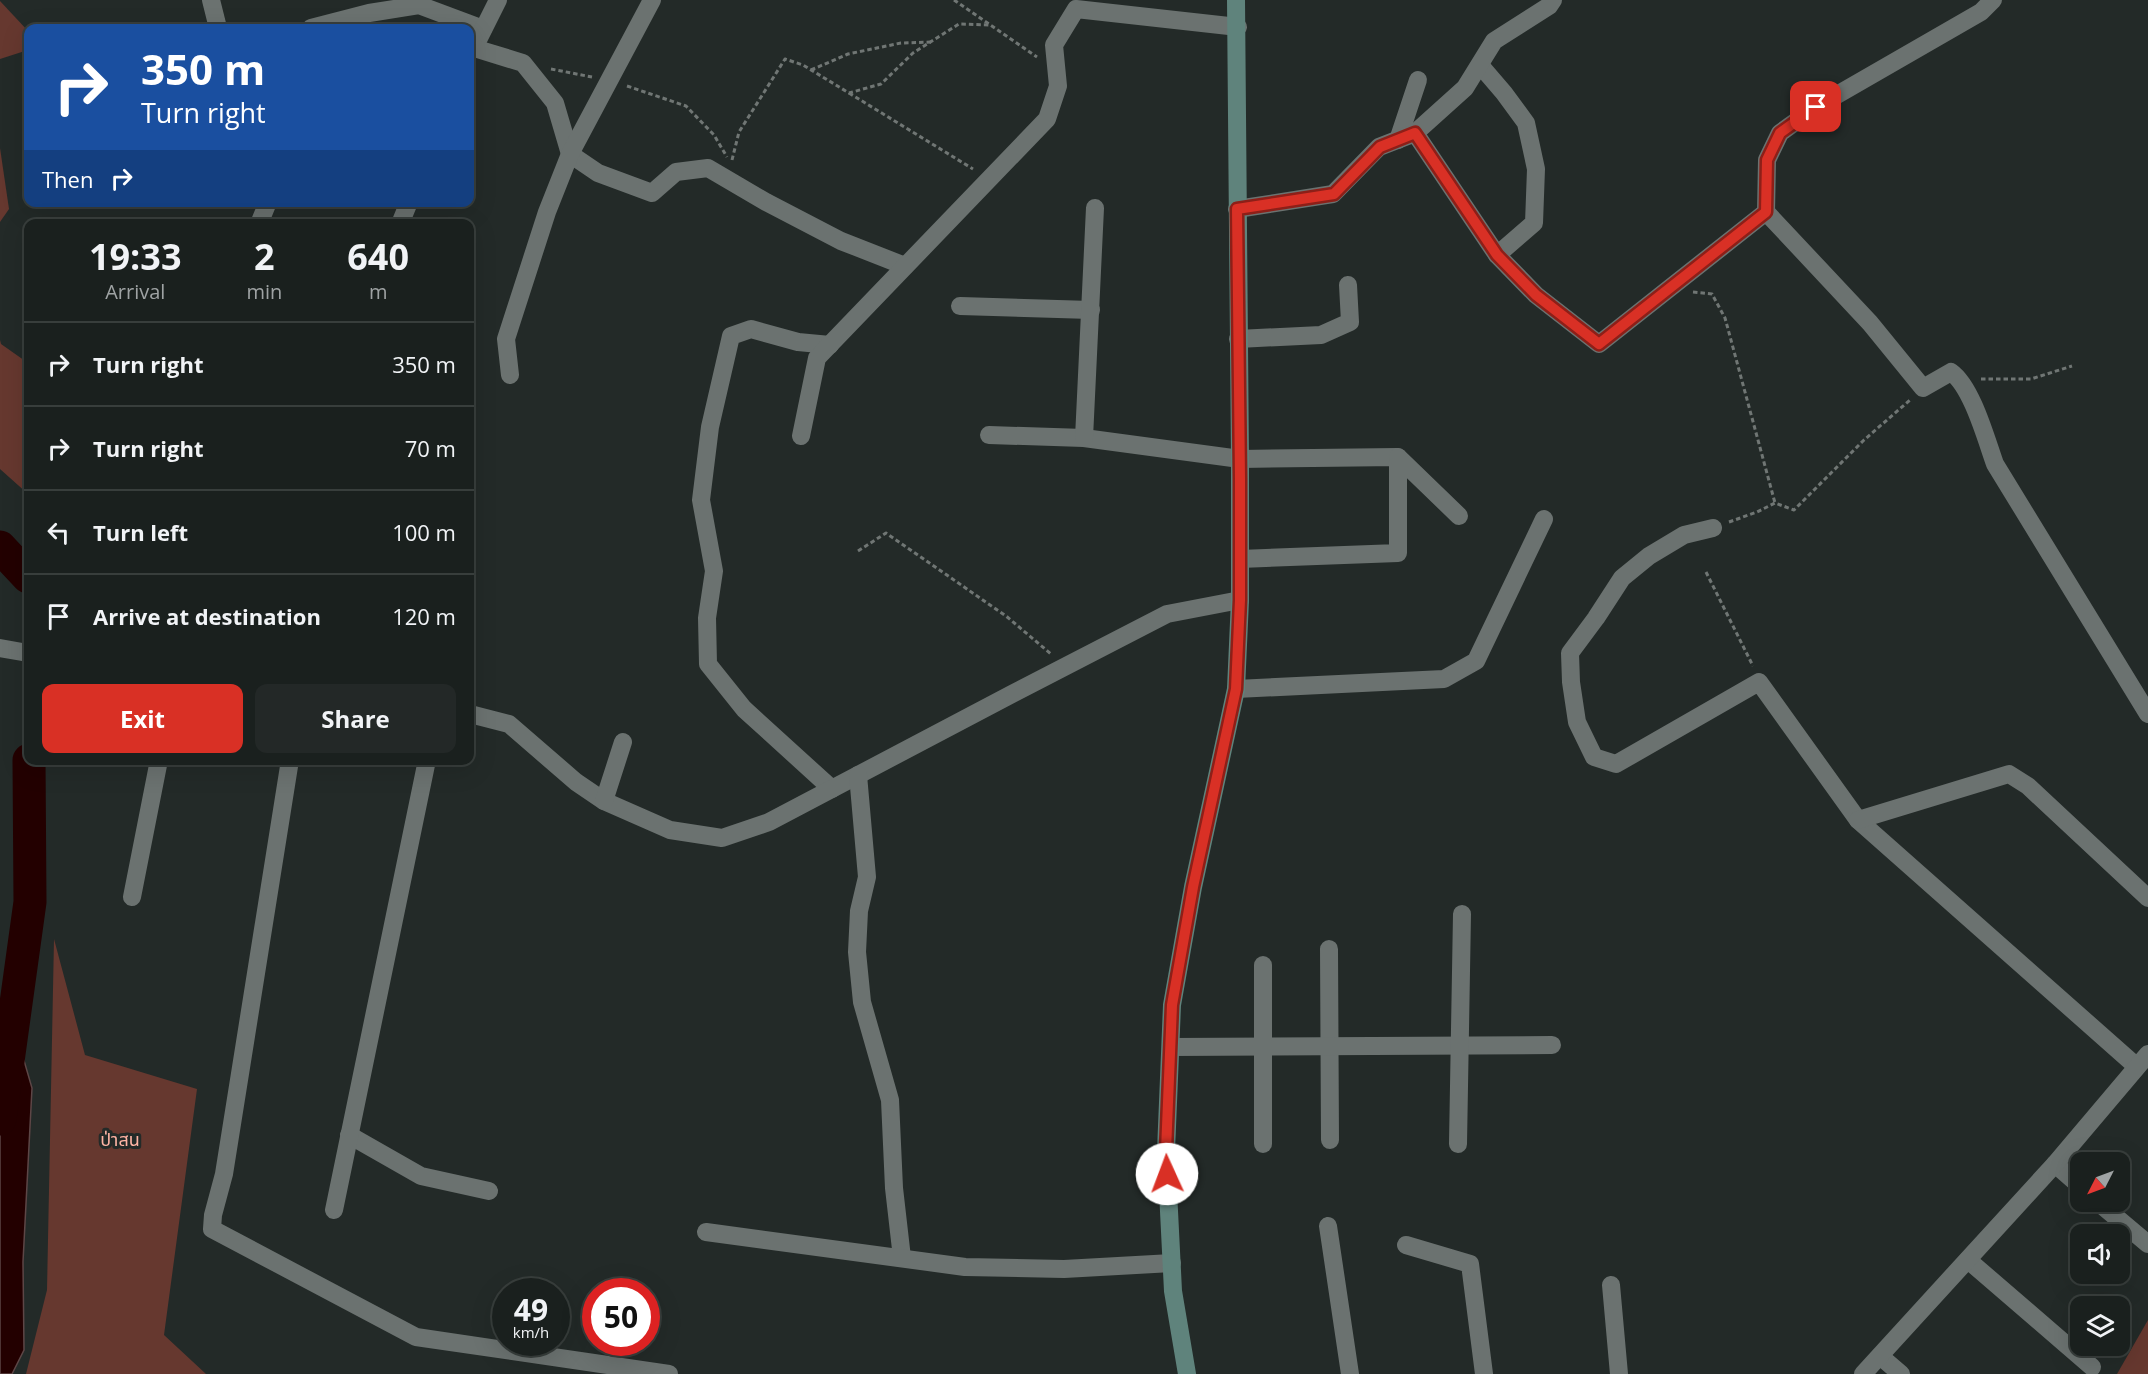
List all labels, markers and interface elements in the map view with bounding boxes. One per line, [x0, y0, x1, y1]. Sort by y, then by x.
text: 350 m [141, 40, 265, 97]
icon: right [42, 48, 120, 126]
pin [1790, 81, 1841, 132]
icon: arrive [1799, 90, 1832, 123]
text: Turn right [141, 94, 266, 131]
icon: right [105, 162, 138, 195]
text: Then [42, 164, 93, 194]
text: 19:33 [89, 232, 182, 281]
text: 2 [254, 232, 275, 281]
text: 640 [347, 232, 409, 281]
text: Arrival [105, 278, 165, 305]
text: min [246, 278, 282, 305]
text: m [369, 278, 387, 305]
icon: right [42, 348, 75, 381]
text: Turn right [93, 349, 204, 379]
text: 350 m [392, 349, 456, 379]
icon: right [42, 432, 75, 465]
text: Turn right [93, 433, 204, 463]
text: 70 m [405, 433, 456, 463]
icon: left [42, 516, 75, 549]
text: Turn left [93, 517, 188, 547]
text: 100 m [392, 517, 456, 547]
icon: arrive [42, 600, 75, 633]
text: Arrive at destination [93, 601, 321, 631]
text: 120 m [392, 601, 456, 631]
button: Exit [42, 684, 243, 753]
button: Share [255, 684, 456, 753]
park label: ป่าสน [100, 1127, 140, 1151]
position arrow [1135, 1142, 1199, 1206]
north arrow [2070, 1152, 2130, 1212]
map controls [2070, 1152, 2130, 1356]
button: sound [2070, 1224, 2130, 1284]
speed limit sign: 50 [582, 1278, 660, 1356]
text: 49 [514, 1289, 548, 1330]
button: layers [2070, 1296, 2130, 1356]
text: km/h [513, 1322, 549, 1342]

